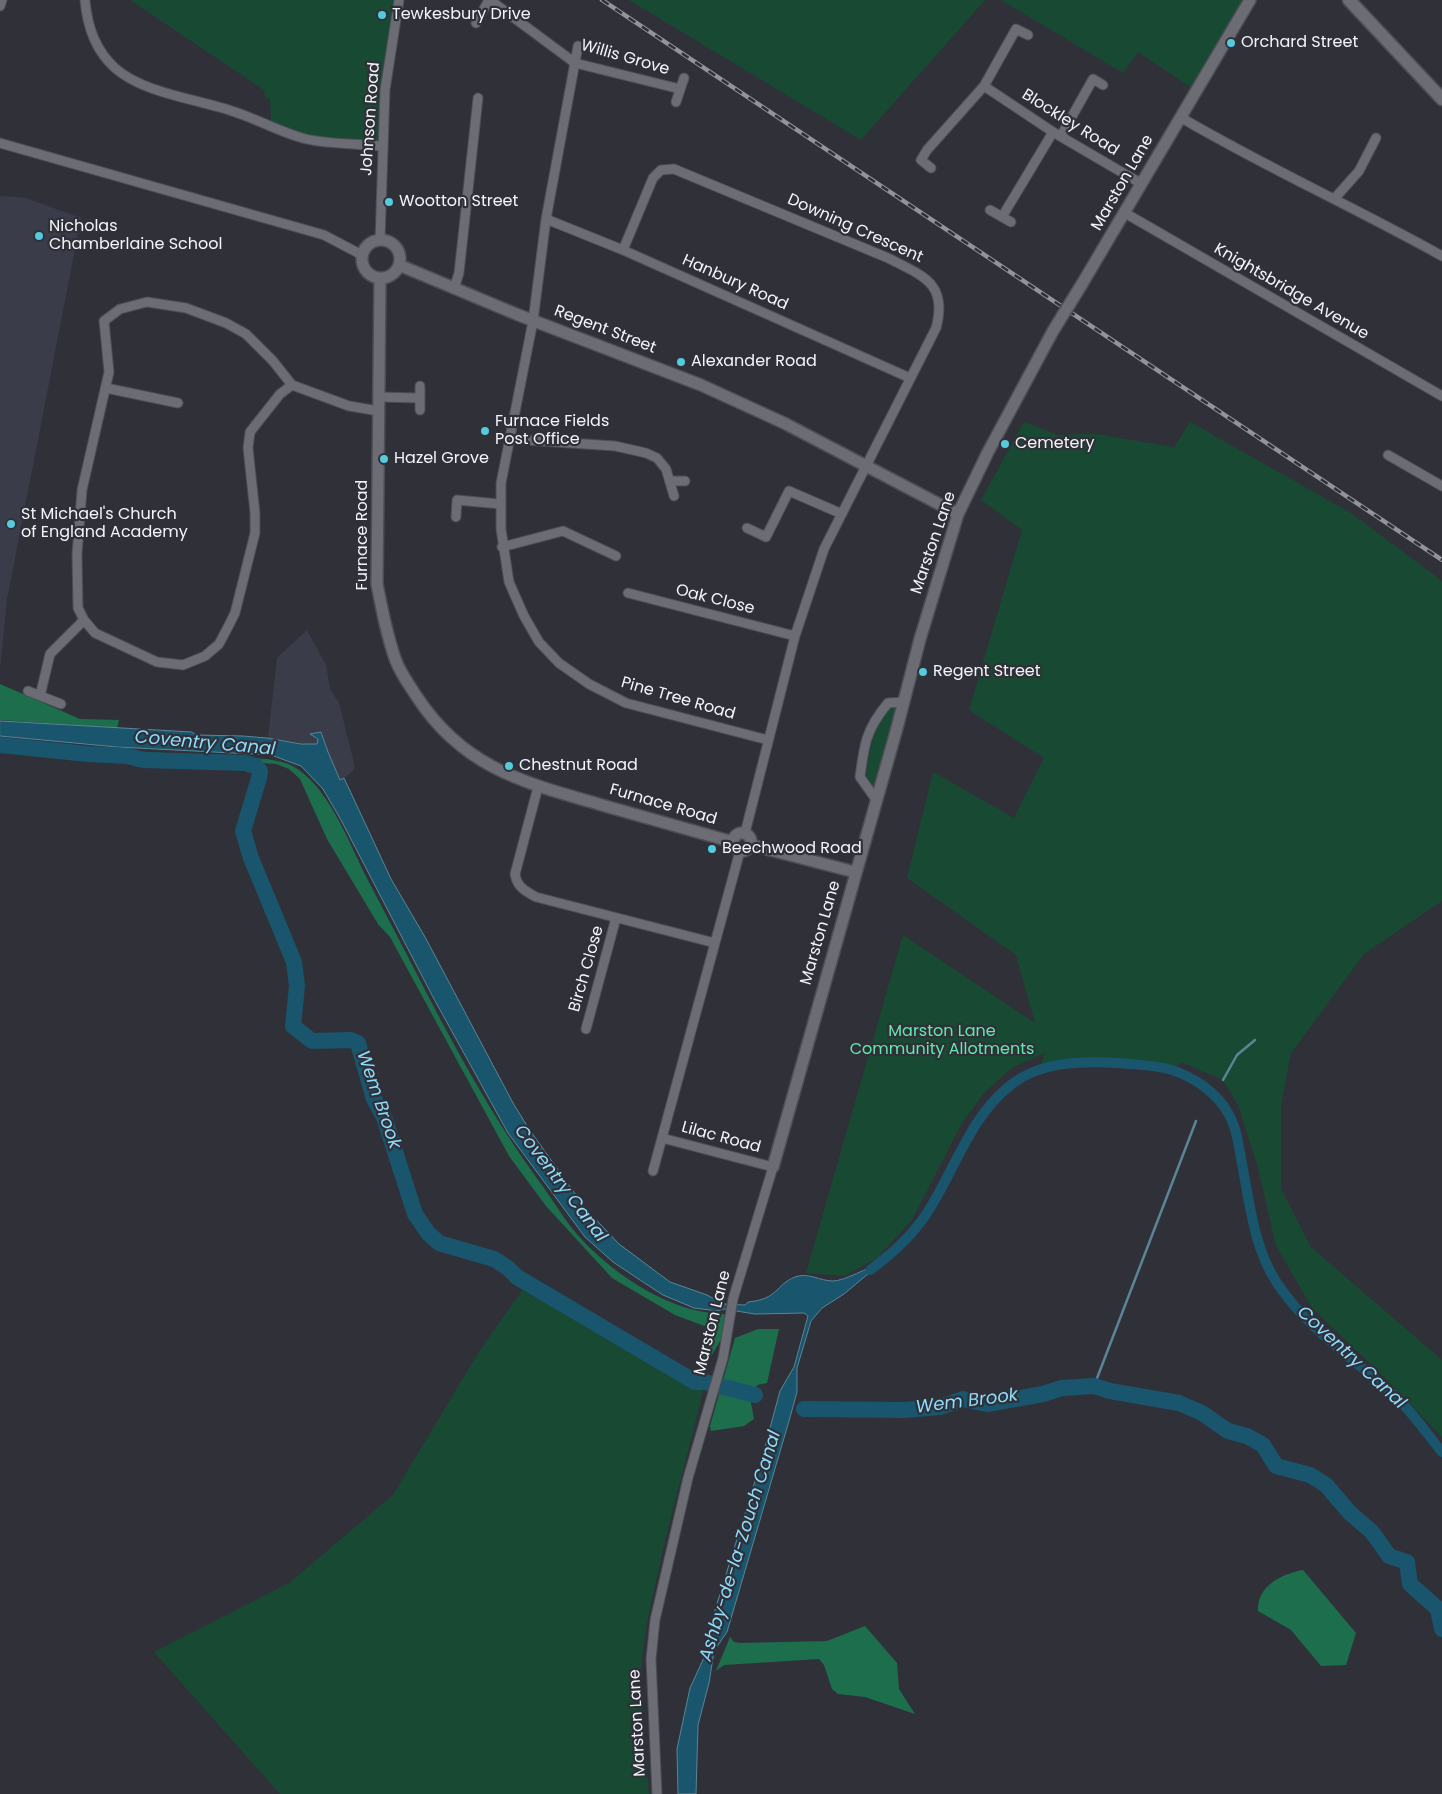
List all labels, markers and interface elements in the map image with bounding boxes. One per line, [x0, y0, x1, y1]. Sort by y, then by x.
place label: Tewkesbury Drive [392, 5, 531, 25]
marker: Tewkesbury Drive [376, 9, 388, 21]
place label: Orchard Street [1241, 33, 1358, 53]
street label: Willis Grove [578, 36, 672, 80]
marker: Orchard Street [1225, 37, 1237, 49]
street label: Johnson Road [357, 62, 385, 176]
street label: Blockley Road [1018, 86, 1122, 160]
street label: Marston Lane [1088, 132, 1158, 234]
street label: Downing Crescent [784, 190, 926, 268]
place label: Wootton Street [399, 192, 518, 212]
marker: Wootton Street [383, 196, 395, 208]
place label: Nicholas Chamberlaine School [49, 217, 222, 255]
marker: Nicholas Chamberlaine School [33, 230, 45, 242]
street label: Knightsbridge Avenue [1210, 240, 1372, 344]
street label: Hanbury Road [679, 251, 791, 315]
street label: Regent Street [551, 302, 659, 358]
place label: Alexander Road [691, 352, 817, 372]
marker: Alexander Road [675, 356, 687, 368]
place label: Furnace Fields Post Office [495, 412, 609, 450]
marker: Furnace Fields Post Office [479, 425, 491, 437]
place label: Cemetery [1015, 434, 1094, 454]
marker: Cemetery [999, 438, 1011, 450]
place label: Hazel Grove [394, 449, 489, 469]
marker: Hazel Grove [378, 453, 390, 465]
street label: Furnace Road [353, 480, 373, 590]
street label: Marston Lane [907, 489, 961, 597]
place label: St Michael's Church of England Academy [21, 505, 188, 543]
marker: St Michael's Church of England Academy [5, 518, 17, 530]
street label: Oak Close [674, 581, 756, 619]
place label: Regent Street [933, 662, 1041, 682]
marker: Regent Street [917, 666, 929, 678]
street label: Pine Tree Road [619, 674, 737, 724]
water label: Coventry Canal [134, 727, 276, 761]
place label: Chestnut Road [519, 756, 638, 776]
marker: Chestnut Road [503, 760, 515, 772]
street label: Furnace Road [607, 780, 719, 830]
place label: Beechwood Road [722, 839, 862, 859]
marker: Beechwood Road [706, 843, 718, 855]
street label: Marston Lane [797, 879, 845, 987]
street label: Birch Close [566, 924, 608, 1014]
park label: Marston Lane Community Allotments [850, 1022, 1034, 1060]
water label: Wem Brook [351, 1048, 405, 1152]
street label: Lilac Road [679, 1118, 763, 1158]
water label: Coventry Canal [509, 1121, 611, 1247]
street label: Marston Lane [691, 1269, 735, 1377]
water label: Coventry Canal [1292, 1302, 1410, 1414]
water label: Wem Brook [915, 1385, 1019, 1419]
water label: Ashby-de-la-Zouch Canal [696, 1428, 786, 1664]
street label: Marston Lane [626, 1669, 650, 1777]

